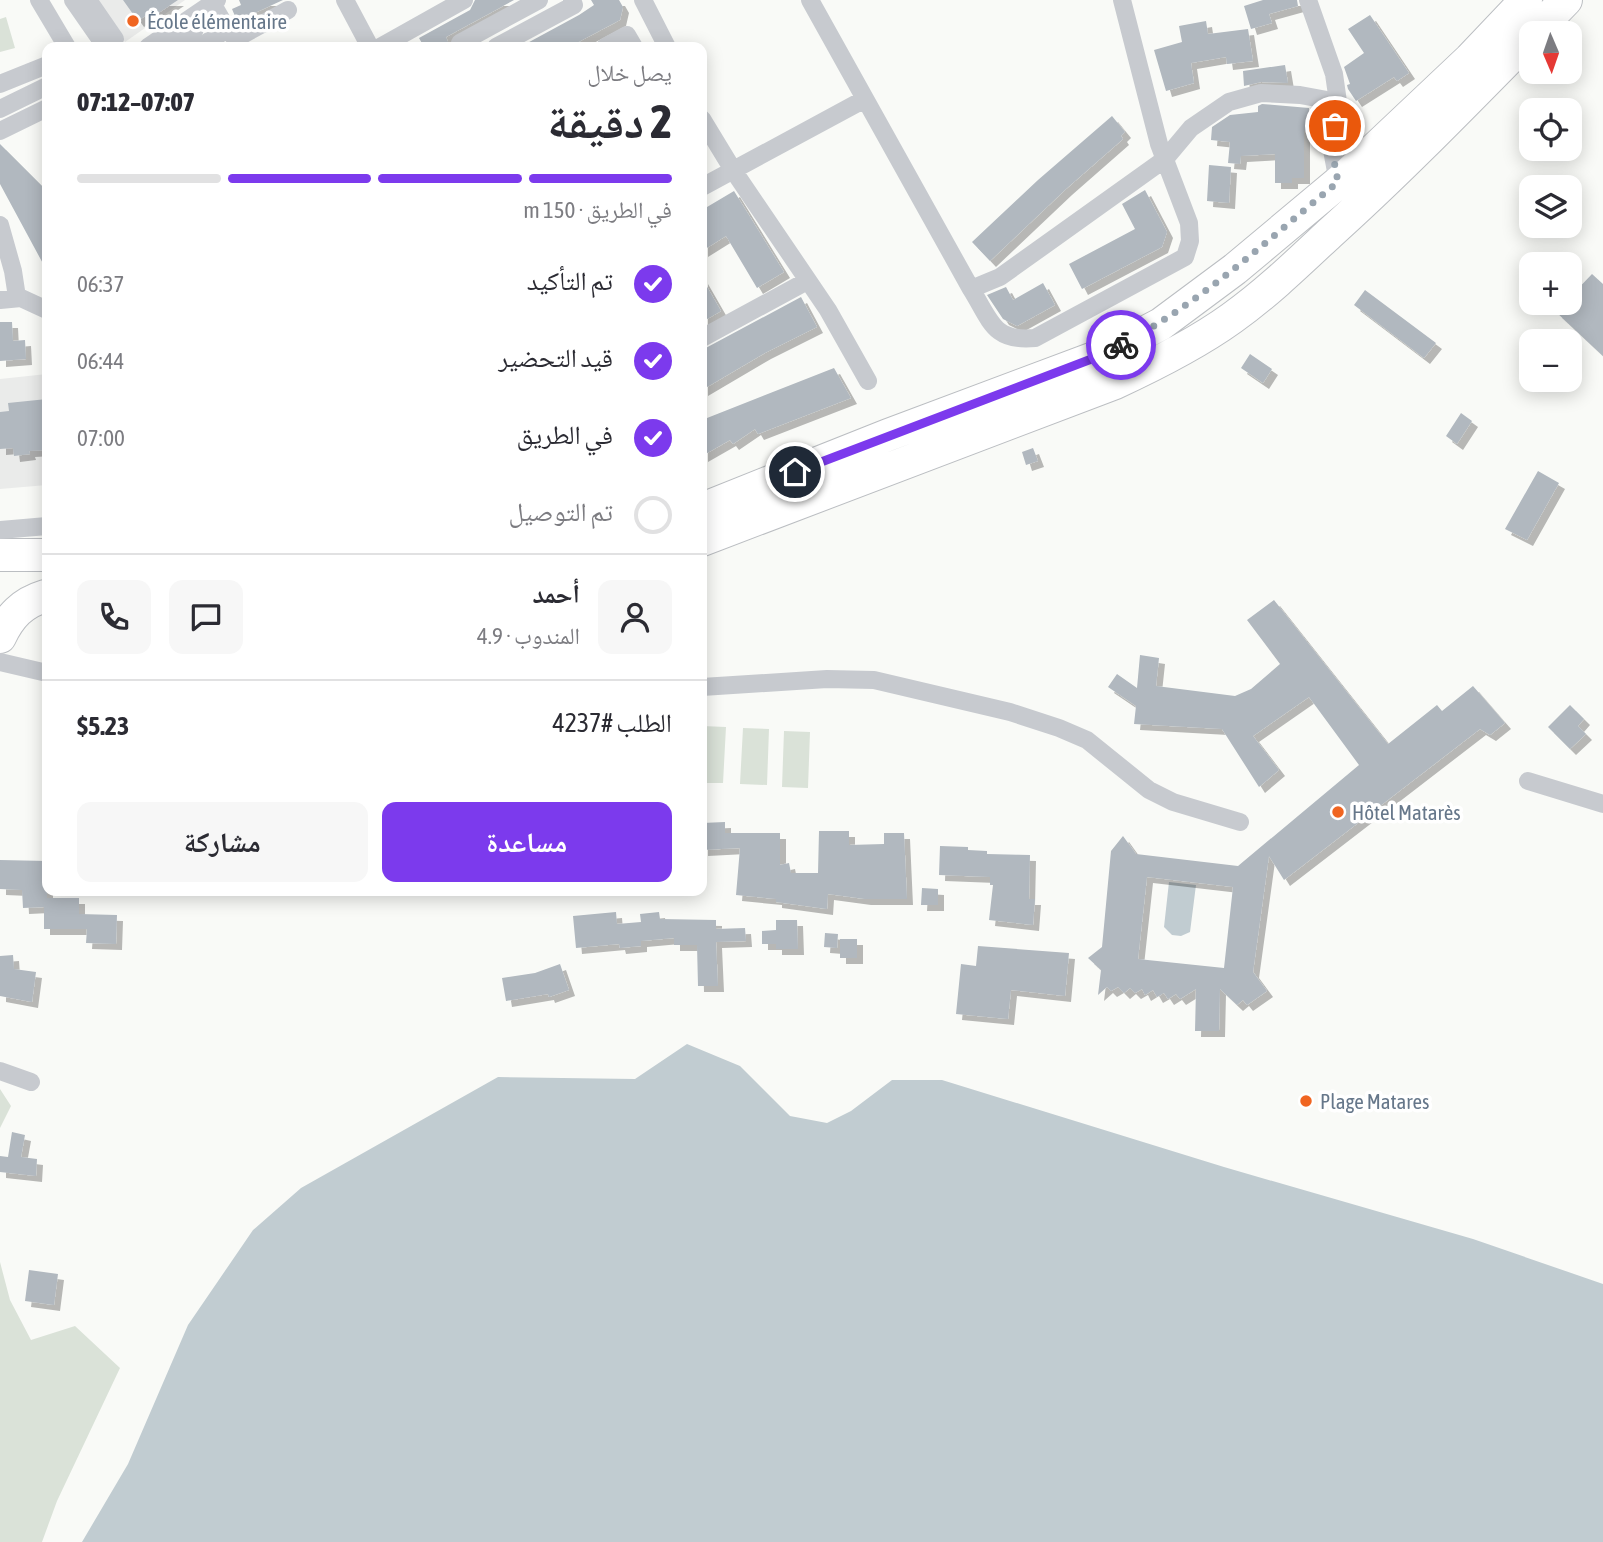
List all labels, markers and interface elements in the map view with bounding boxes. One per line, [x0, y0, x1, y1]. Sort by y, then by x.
place label: École élémentaire [147, 9, 287, 33]
marker: École élémentaire [125, 13, 141, 29]
north arrow [1519, 21, 1582, 84]
map controls [1519, 21, 1582, 392]
text: يصل خلال [587, 60, 672, 86]
text: 07:07–07:12 [77, 87, 195, 117]
text: 2 دقيقة [547, 95, 672, 148]
pin [1305, 96, 1365, 156]
button: locate [1519, 98, 1582, 161]
icon: bag [1316, 107, 1354, 145]
button: layers [1519, 175, 1582, 238]
text: في الطريق · 150 m [523, 197, 672, 223]
button: + [1519, 252, 1582, 315]
icon: check [634, 265, 672, 303]
text: تم التأكيد [527, 266, 613, 296]
text: 06:37 [77, 271, 124, 297]
courier [1086, 310, 1156, 380]
icon: bike [1102, 326, 1140, 364]
button: − [1519, 329, 1582, 392]
icon: check [634, 342, 672, 380]
text: قيد التحضير [498, 343, 613, 373]
text: 06:44 [77, 348, 124, 374]
icon: check [634, 419, 672, 457]
text: في الطريق [516, 420, 613, 450]
text: 07:00 [77, 425, 125, 451]
pin [765, 442, 825, 502]
icon: home [776, 453, 814, 491]
text: تم التوصيل [508, 497, 613, 527]
text: أحمد [532, 579, 580, 609]
button: phone [77, 580, 151, 654]
button: chat [169, 580, 243, 654]
button: person [598, 580, 672, 654]
text: المندوب · 4.9 [477, 623, 580, 649]
text: الطلب #4237 [552, 708, 672, 738]
text: $5.23 [77, 711, 129, 741]
place label: Hôtel Matarès [1352, 800, 1461, 824]
button: مشاركة [77, 802, 368, 882]
button: مساعدة [382, 802, 672, 882]
marker: Hôtel Matarès [1330, 804, 1346, 820]
place label: Plage Matares [1320, 1089, 1429, 1113]
marker: Plage Matares [1298, 1093, 1314, 1109]

